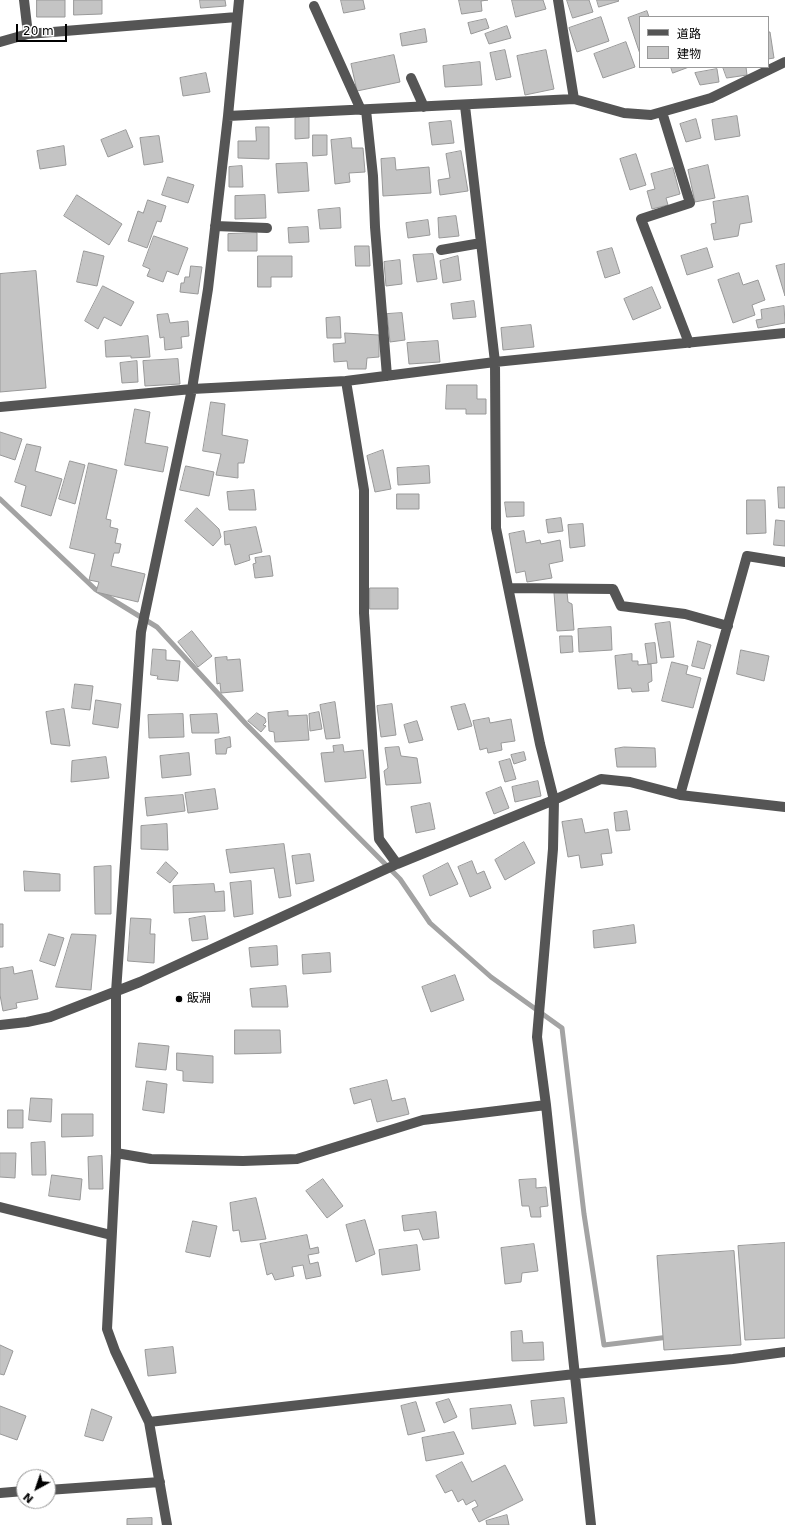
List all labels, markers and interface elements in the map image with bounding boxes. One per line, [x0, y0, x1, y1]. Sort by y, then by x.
scale bar [18, 16, 69, 42]
legend [639, 16, 769, 68]
text: 20 m [23, 24, 54, 38]
text: 道路 [677, 27, 701, 41]
text: 建物 [677, 47, 701, 61]
place label: 飯淵 [187, 992, 211, 1006]
marker: 飯淵 [174, 994, 184, 1004]
north arrow [16, 1469, 56, 1509]
text: N [21, 1490, 36, 1506]

